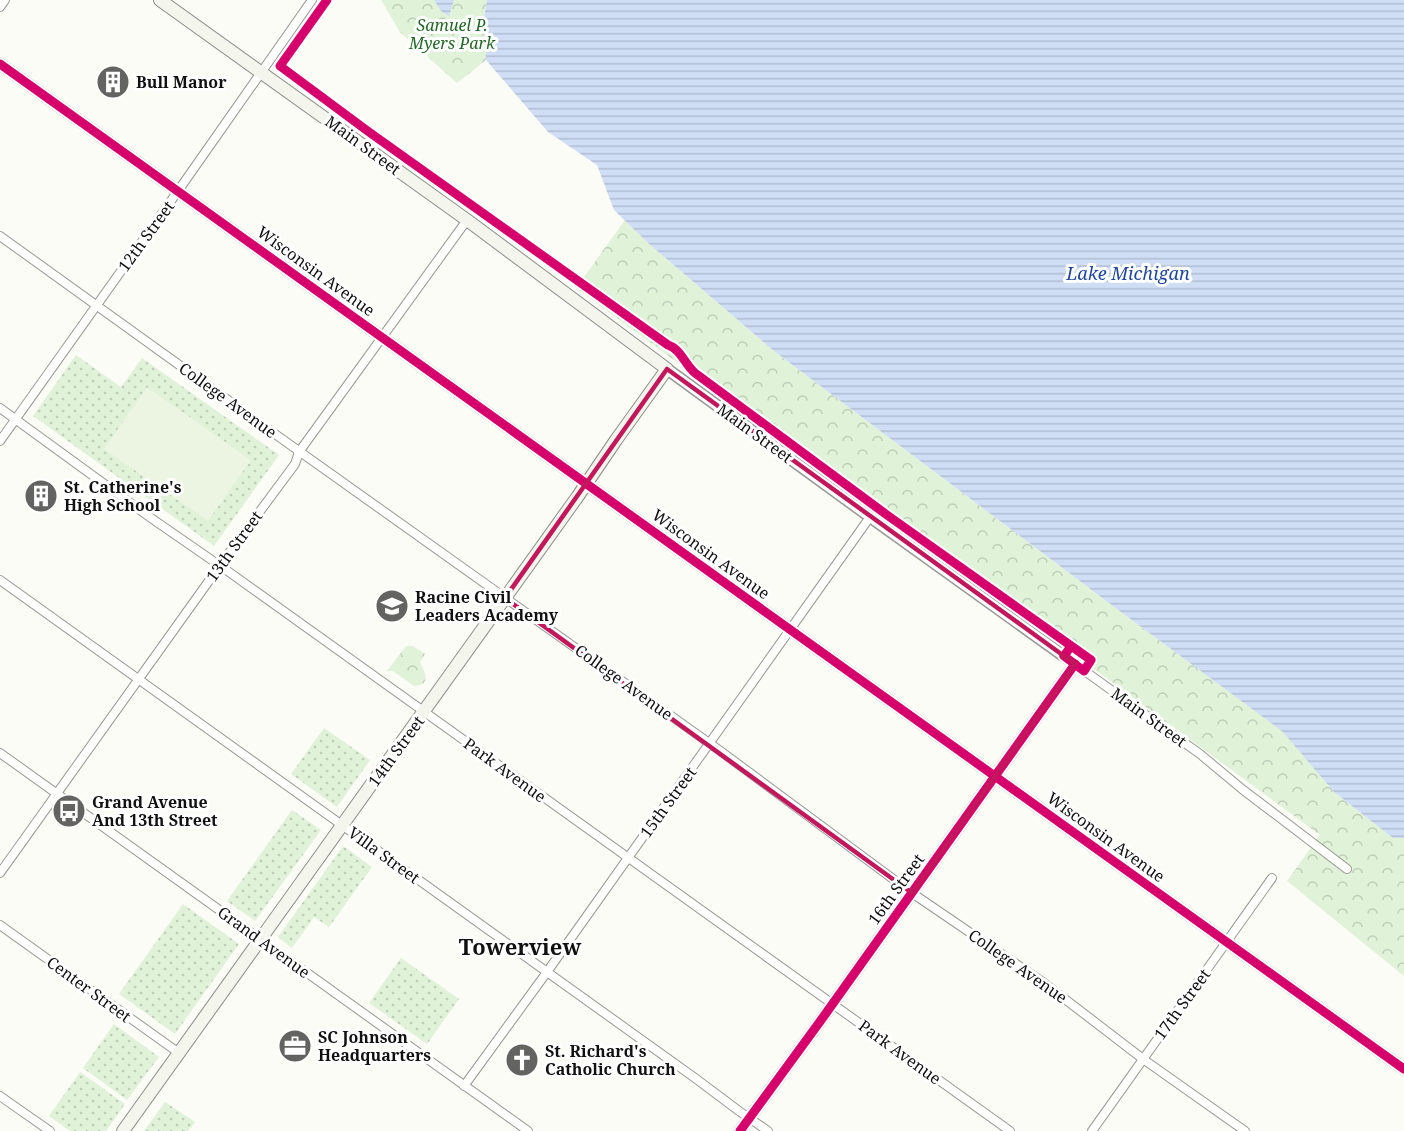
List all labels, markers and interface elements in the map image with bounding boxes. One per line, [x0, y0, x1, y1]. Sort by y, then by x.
park label: Samuel P. Myers Park [408, 14, 496, 54]
building icon: Bull Manor [95, 64, 131, 100]
place label: Bull Manor [136, 71, 227, 93]
street label: Main Street [321, 110, 405, 180]
street label: 12th Street [113, 196, 179, 276]
street label: Wisconsin Avenue [253, 221, 379, 321]
water label: Lake Michigan [1065, 261, 1190, 285]
street label: College Avenue [175, 357, 281, 443]
street label: Main Street [713, 398, 797, 468]
place label: St. Catherine's High School [64, 476, 182, 516]
building icon: St. Catherine's High School [23, 478, 59, 514]
street label: Wisconsin Avenue [648, 504, 774, 604]
street label: 13th Street [201, 506, 267, 586]
place label: Racine Civil Leaders Academy [415, 586, 559, 626]
school or university icon: Racine Civil Leaders Academy [374, 588, 410, 624]
street label: College Avenue [571, 639, 677, 725]
street label: Main Street [1107, 682, 1191, 752]
street label: 14th Street [363, 711, 429, 791]
street label: Park Avenue [459, 733, 551, 807]
street label: 15th Street [635, 762, 701, 842]
street label: Wisconsin Avenue [1043, 787, 1169, 887]
place label: Grand Avenue And 13th Street [92, 791, 218, 831]
bus stop icon: Grand Avenue And 13th Street [51, 793, 87, 829]
street label: Villa Street [344, 822, 425, 889]
street label: 16th Street [863, 849, 929, 929]
street label: Grand Avenue [213, 901, 315, 983]
street label: College Avenue [964, 924, 1072, 1008]
district label: Towerview [459, 931, 581, 961]
street label: Center Street [42, 951, 136, 1027]
street label: 17th Street [1149, 964, 1215, 1044]
street label: Park Avenue [854, 1015, 946, 1089]
place label: SC Johnson Headquarters [318, 1026, 431, 1066]
office icon: SC Johnson Headquarters [277, 1028, 313, 1064]
place label: St. Richard's Catholic Church [545, 1040, 676, 1080]
church icon: St. Richard's Catholic Church [504, 1042, 540, 1078]

